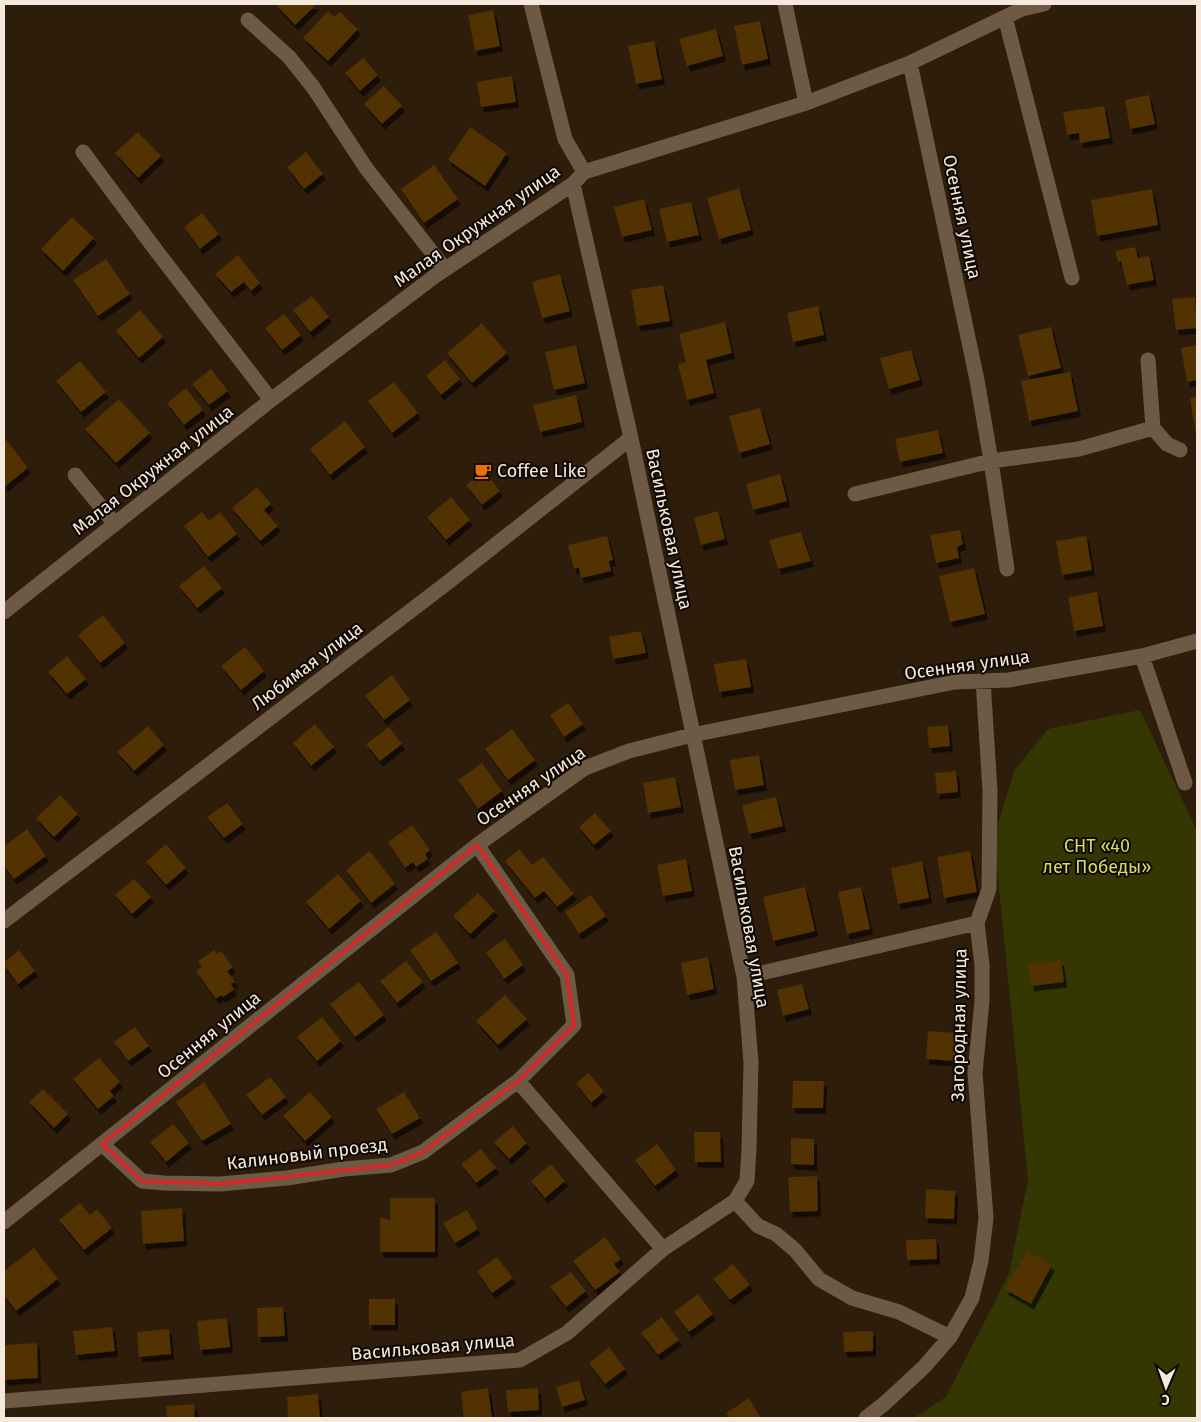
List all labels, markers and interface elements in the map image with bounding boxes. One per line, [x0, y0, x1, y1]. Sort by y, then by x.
street label: Осенняя улица [938, 153, 986, 281]
street label: Малая Окружная улица [390, 160, 564, 292]
street label: Малая Окружная улица [68, 400, 238, 540]
street label: Васильковая улица [641, 446, 697, 612]
place label: Coffee Like [497, 460, 586, 482]
cafe icon: Coffee Like [473, 461, 493, 481]
street label: Любимая улица [247, 617, 367, 715]
street label: Осенняя улица [903, 645, 1031, 685]
street label: Осенняя улица [472, 741, 590, 831]
park label: СНТ «40 лет Победы» [1043, 835, 1151, 878]
street label: Васильковая улица [724, 844, 774, 1010]
street label: Загородная улица [947, 948, 971, 1102]
street label: Осенняя улица [153, 987, 265, 1083]
street label: Калиновый проезд [225, 1133, 389, 1175]
street label: Васильковая улица [350, 1329, 516, 1365]
north arrow [1141, 1362, 1191, 1412]
text: С [1161, 1391, 1170, 1408]

